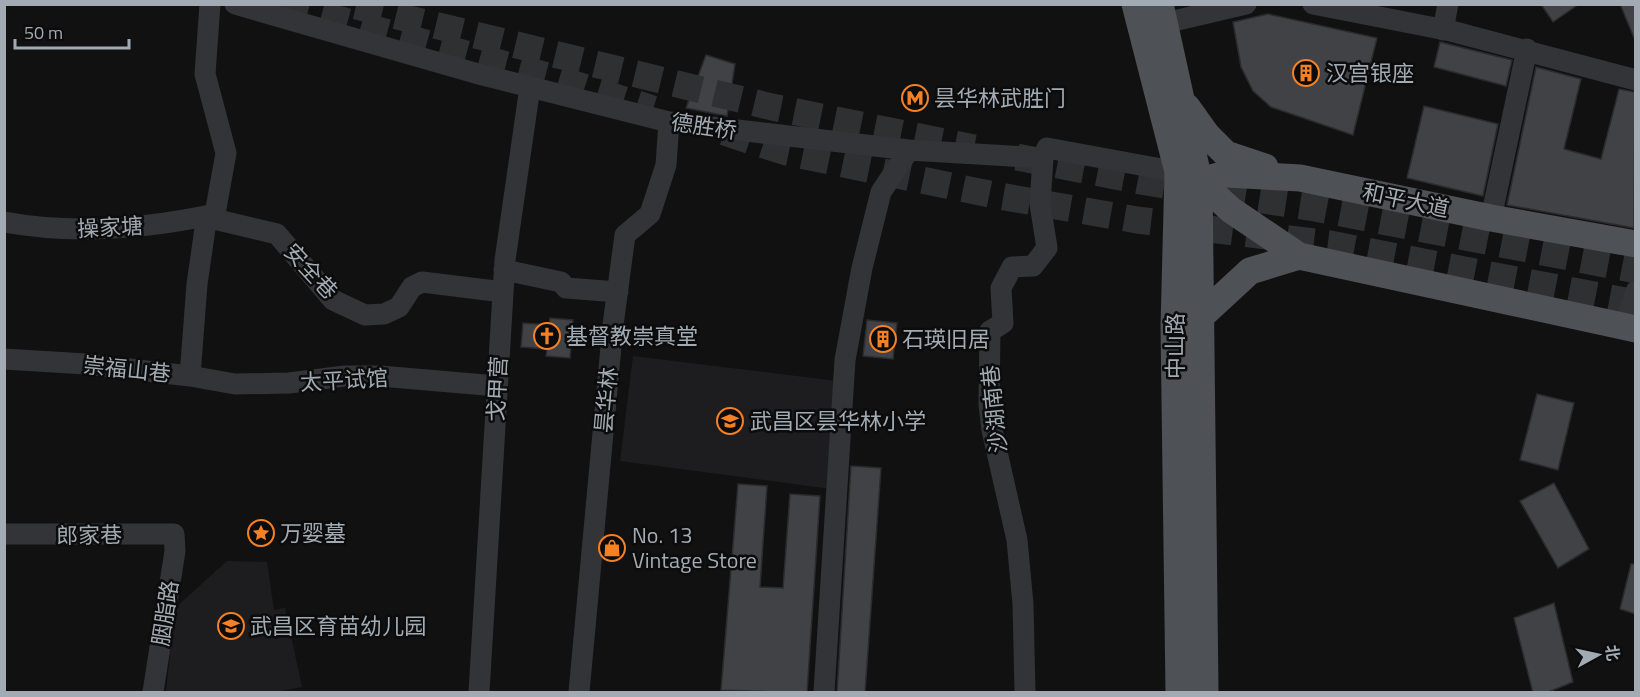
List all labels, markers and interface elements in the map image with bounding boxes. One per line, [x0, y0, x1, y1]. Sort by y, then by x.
scale bar [15, 12, 129, 50]
text: 50 m [24, 19, 63, 46]
place label: 汉宫银座 [1326, 56, 1414, 90]
building icon: 汉宫银座 [1291, 58, 1321, 88]
place label: 昙华林武胜门 [934, 81, 1066, 115]
metro station icon: 昙华林武胜门 [900, 83, 930, 113]
street label: 德胜桥 [669, 105, 739, 147]
street label: 和平大道 [1359, 174, 1453, 226]
street label: 操家塘 [76, 208, 144, 246]
street label: 安全巷 [276, 235, 346, 307]
street label: 中山路 [1158, 313, 1192, 379]
place label: 基督教崇真堂 [566, 319, 698, 353]
church icon: 基督教崇真堂 [532, 321, 562, 351]
place label: 石瑛旧居 [902, 322, 990, 356]
building icon: 石瑛旧居 [868, 324, 898, 354]
street label: 崇福山巷 [81, 347, 173, 391]
street label: 戈甲营 [478, 355, 516, 423]
street label: 太平试馆 [299, 361, 389, 399]
street label: 沙湖南巷 [972, 363, 1016, 455]
street label: 昙华林 [586, 366, 626, 434]
place label: 武昌区昙华林小学 [750, 404, 926, 438]
school or university icon: 武昌区昙华林小学 [715, 406, 745, 436]
place label: 万婴墓 [280, 516, 346, 550]
street label: 郎家巷 [56, 517, 122, 553]
place icon: 万婴墓 [246, 518, 276, 548]
place label: No. 13 Vintage Store [632, 518, 757, 577]
shop icon: No. 13 Vintage Store [597, 533, 627, 563]
street label: 胭脂路 [143, 578, 187, 648]
place label: 武昌区育苗幼儿园 [250, 609, 426, 643]
school or university icon: 武昌区育苗幼儿园 [216, 611, 246, 641]
north arrow [1568, 625, 1628, 685]
text: 北 [1600, 643, 1626, 663]

